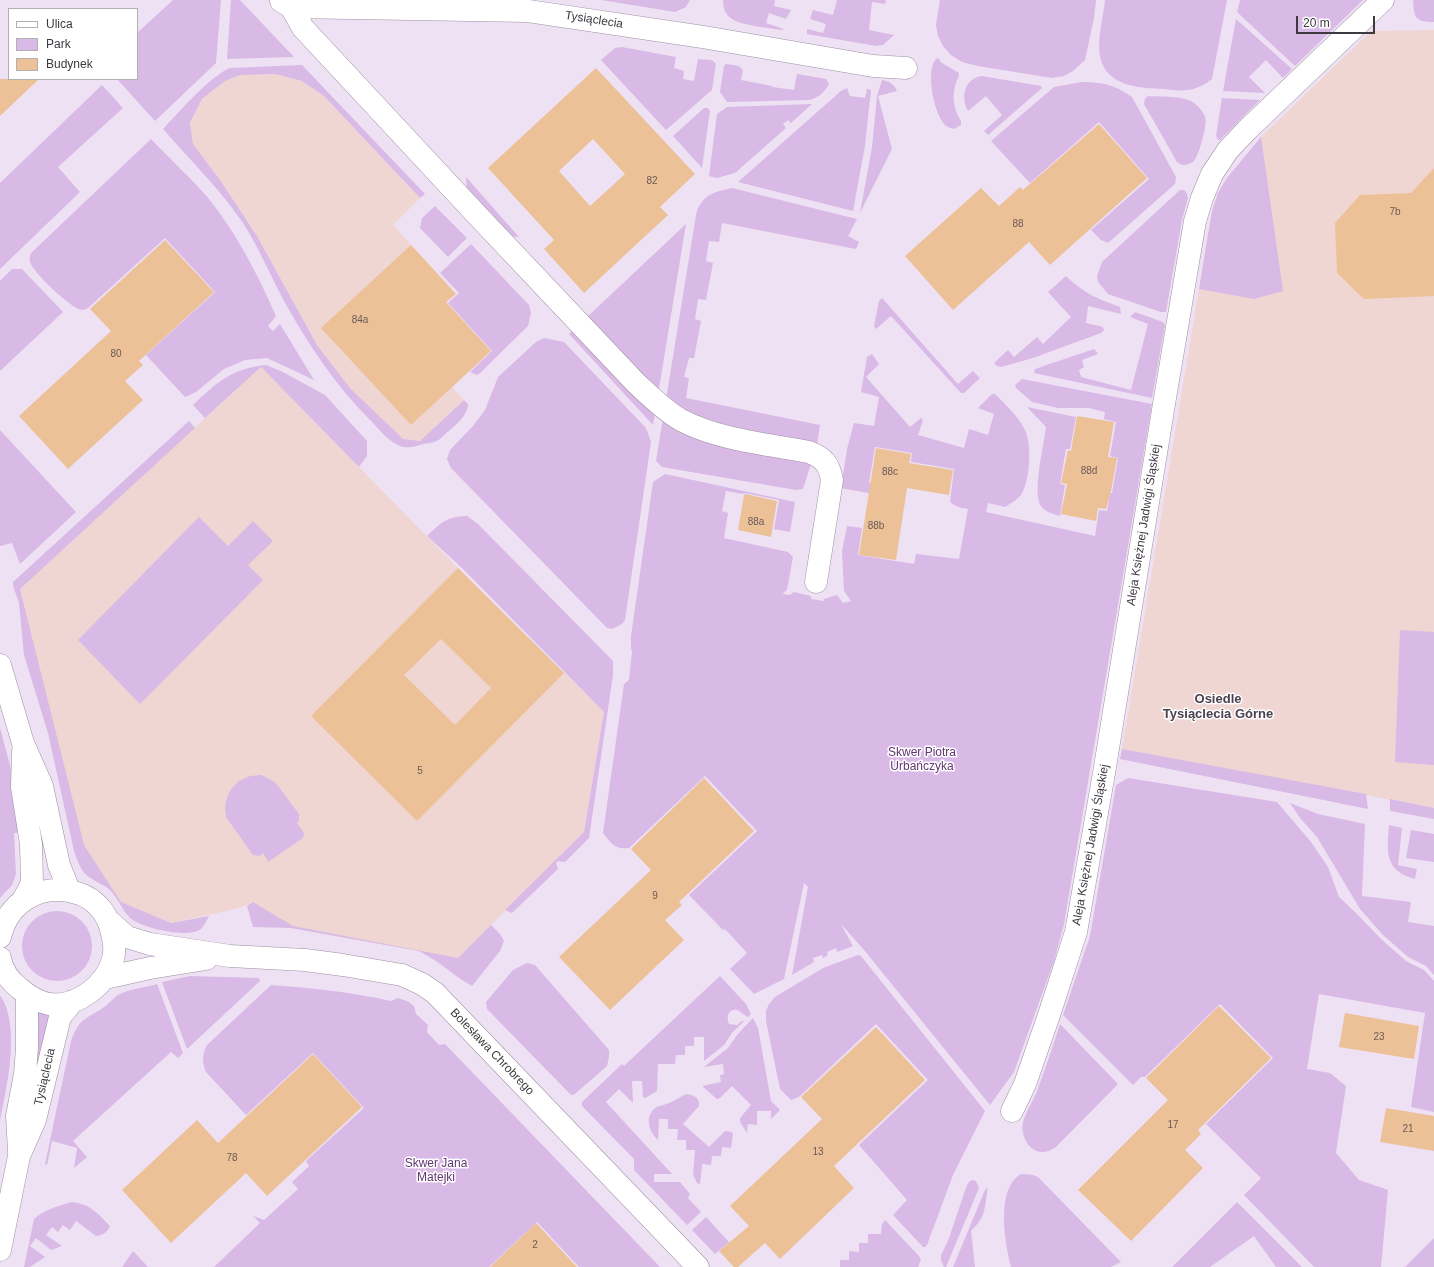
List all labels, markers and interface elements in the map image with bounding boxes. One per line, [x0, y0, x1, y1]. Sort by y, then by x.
legend [8, 8, 138, 80]
street label: Tysiąclecia [564, 8, 624, 32]
scale bar [1298, 8, 1377, 34]
text: 20 m [1303, 16, 1330, 30]
text: Ulica [46, 17, 73, 31]
text: Park [46, 37, 71, 51]
text: Budynek [46, 57, 93, 71]
house number: 82 [646, 175, 658, 187]
house number: 7b [1389, 206, 1401, 218]
house number: 88 [1012, 218, 1024, 230]
house number: 84a [352, 314, 368, 326]
house number: 80 [110, 348, 122, 360]
street label: Aleja Księżnej Jadwigi Śląskiej [1124, 443, 1164, 607]
house number: 88d [1081, 465, 1097, 477]
house number: 88c [882, 466, 898, 478]
house number: 88a [748, 516, 764, 528]
house number: 88b [868, 520, 884, 532]
district label: Osiedle Tysiąclecia Górne [1163, 691, 1273, 722]
park label: Skwer Piotra Urbańczyka [888, 746, 956, 774]
street label: Aleja Księżnej Jadwigi Śląskiej [1070, 763, 1112, 927]
house number: 5 [417, 765, 423, 777]
house number: 9 [652, 890, 658, 902]
street label: Bolesława Chrobrego [447, 1006, 537, 1098]
house number: 23 [1373, 1031, 1385, 1043]
street label: Tysiąclecia [31, 1047, 59, 1107]
house number: 17 [1167, 1119, 1179, 1131]
house number: 21 [1402, 1123, 1414, 1135]
house number: 13 [812, 1146, 824, 1158]
house number: 78 [226, 1152, 238, 1164]
park label: Skwer Jana Matejki [405, 1157, 467, 1185]
house number: 2 [532, 1239, 538, 1251]

